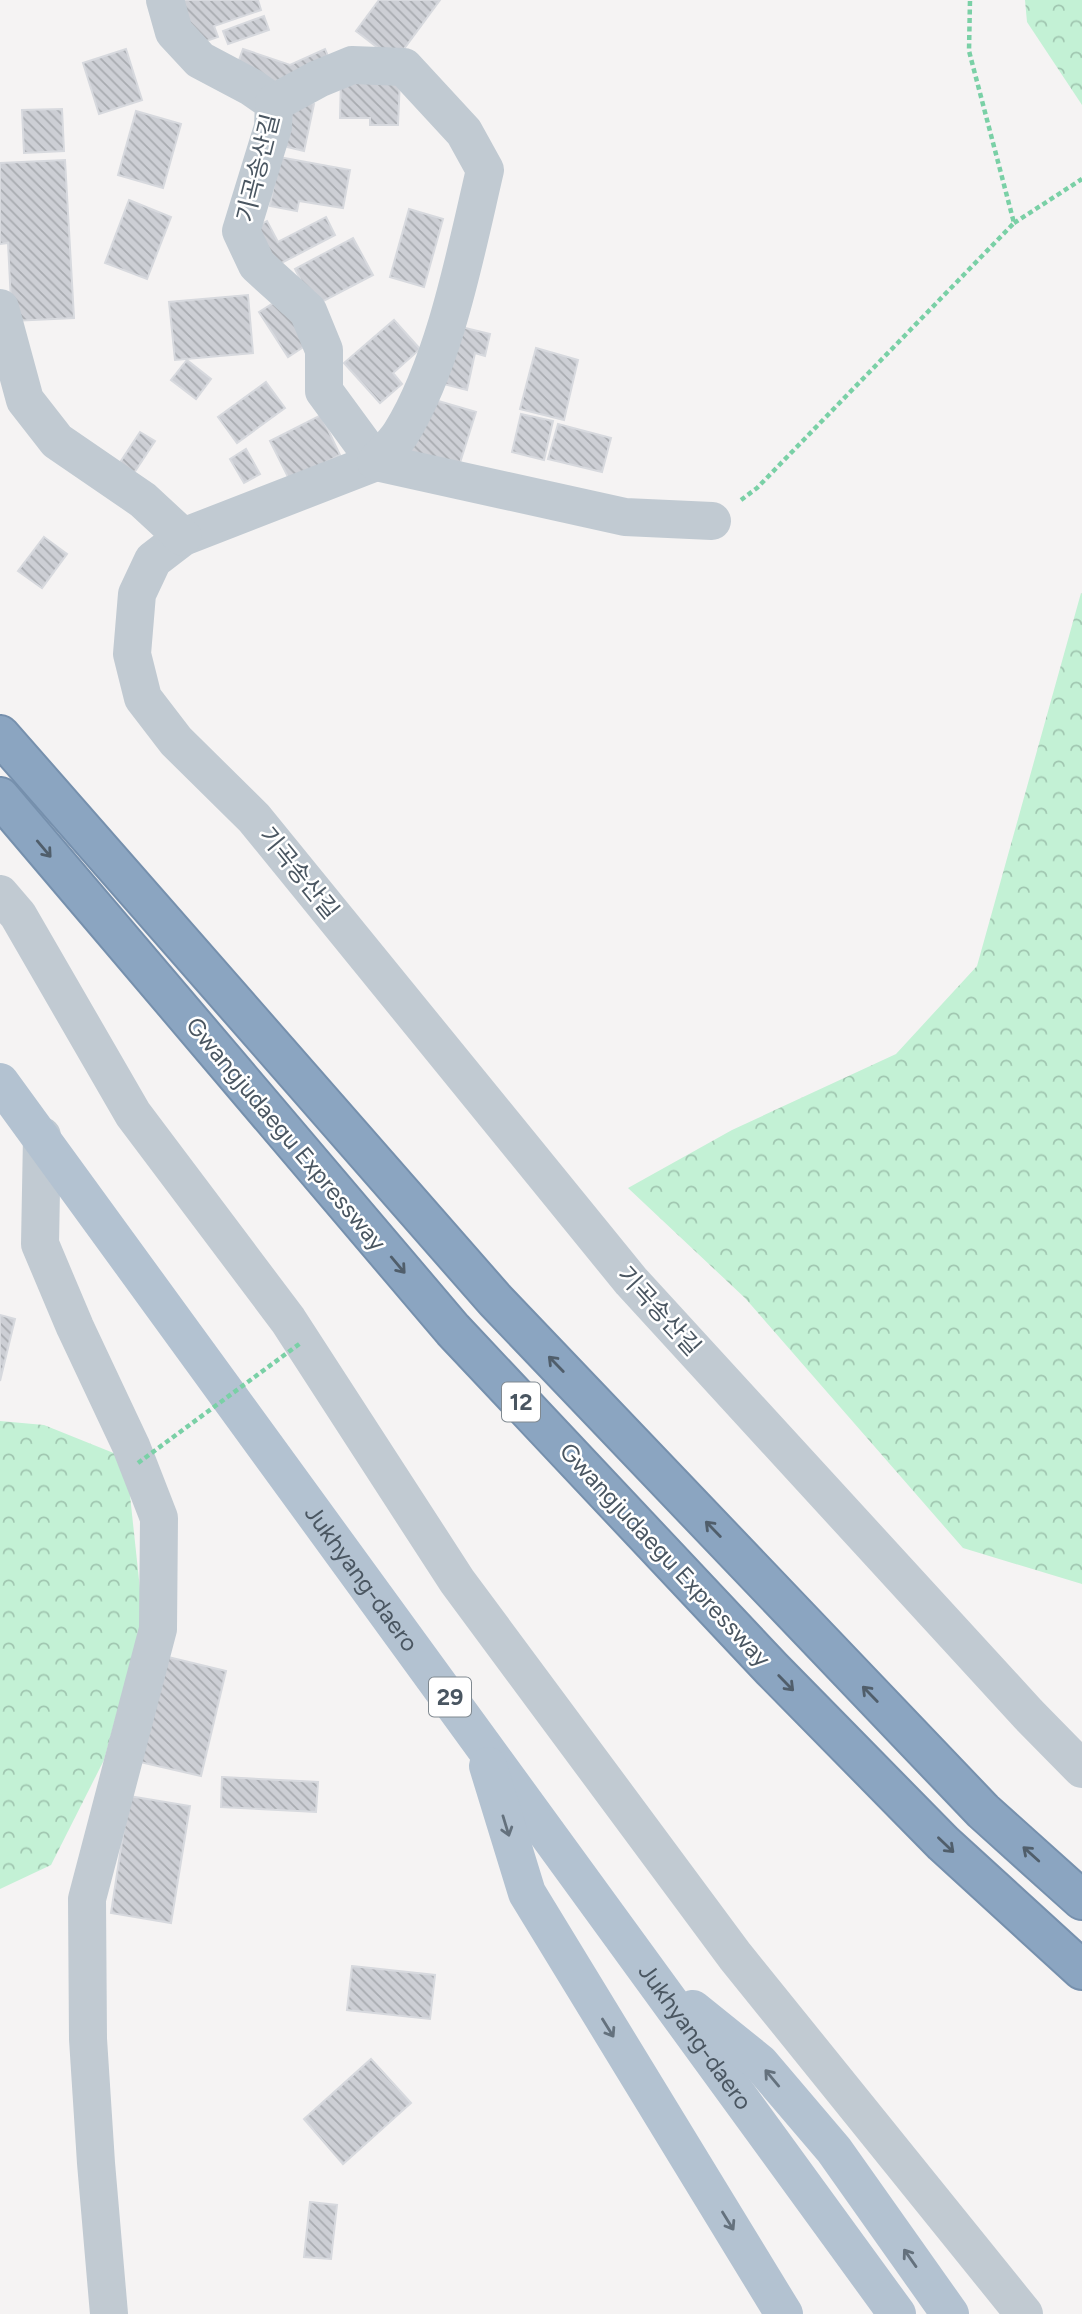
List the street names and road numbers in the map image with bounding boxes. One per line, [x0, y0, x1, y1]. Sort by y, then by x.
street label: 기곡송산길 [230, 111, 285, 225]
street label: 기곡송산길 [253, 821, 345, 925]
street label: Gwangjudaegu Expressway [180, 1011, 393, 1257]
street label: 기곡송산길 [612, 1260, 707, 1361]
road number: 12 [502, 1382, 540, 1422]
street label: Gwangjudaegu Expressway [554, 1437, 777, 1673]
street label: Jukhyang-daero [299, 1499, 425, 1657]
road number: 29 [429, 1678, 471, 1716]
street label: Jukhyang-daero [633, 1957, 759, 2115]

